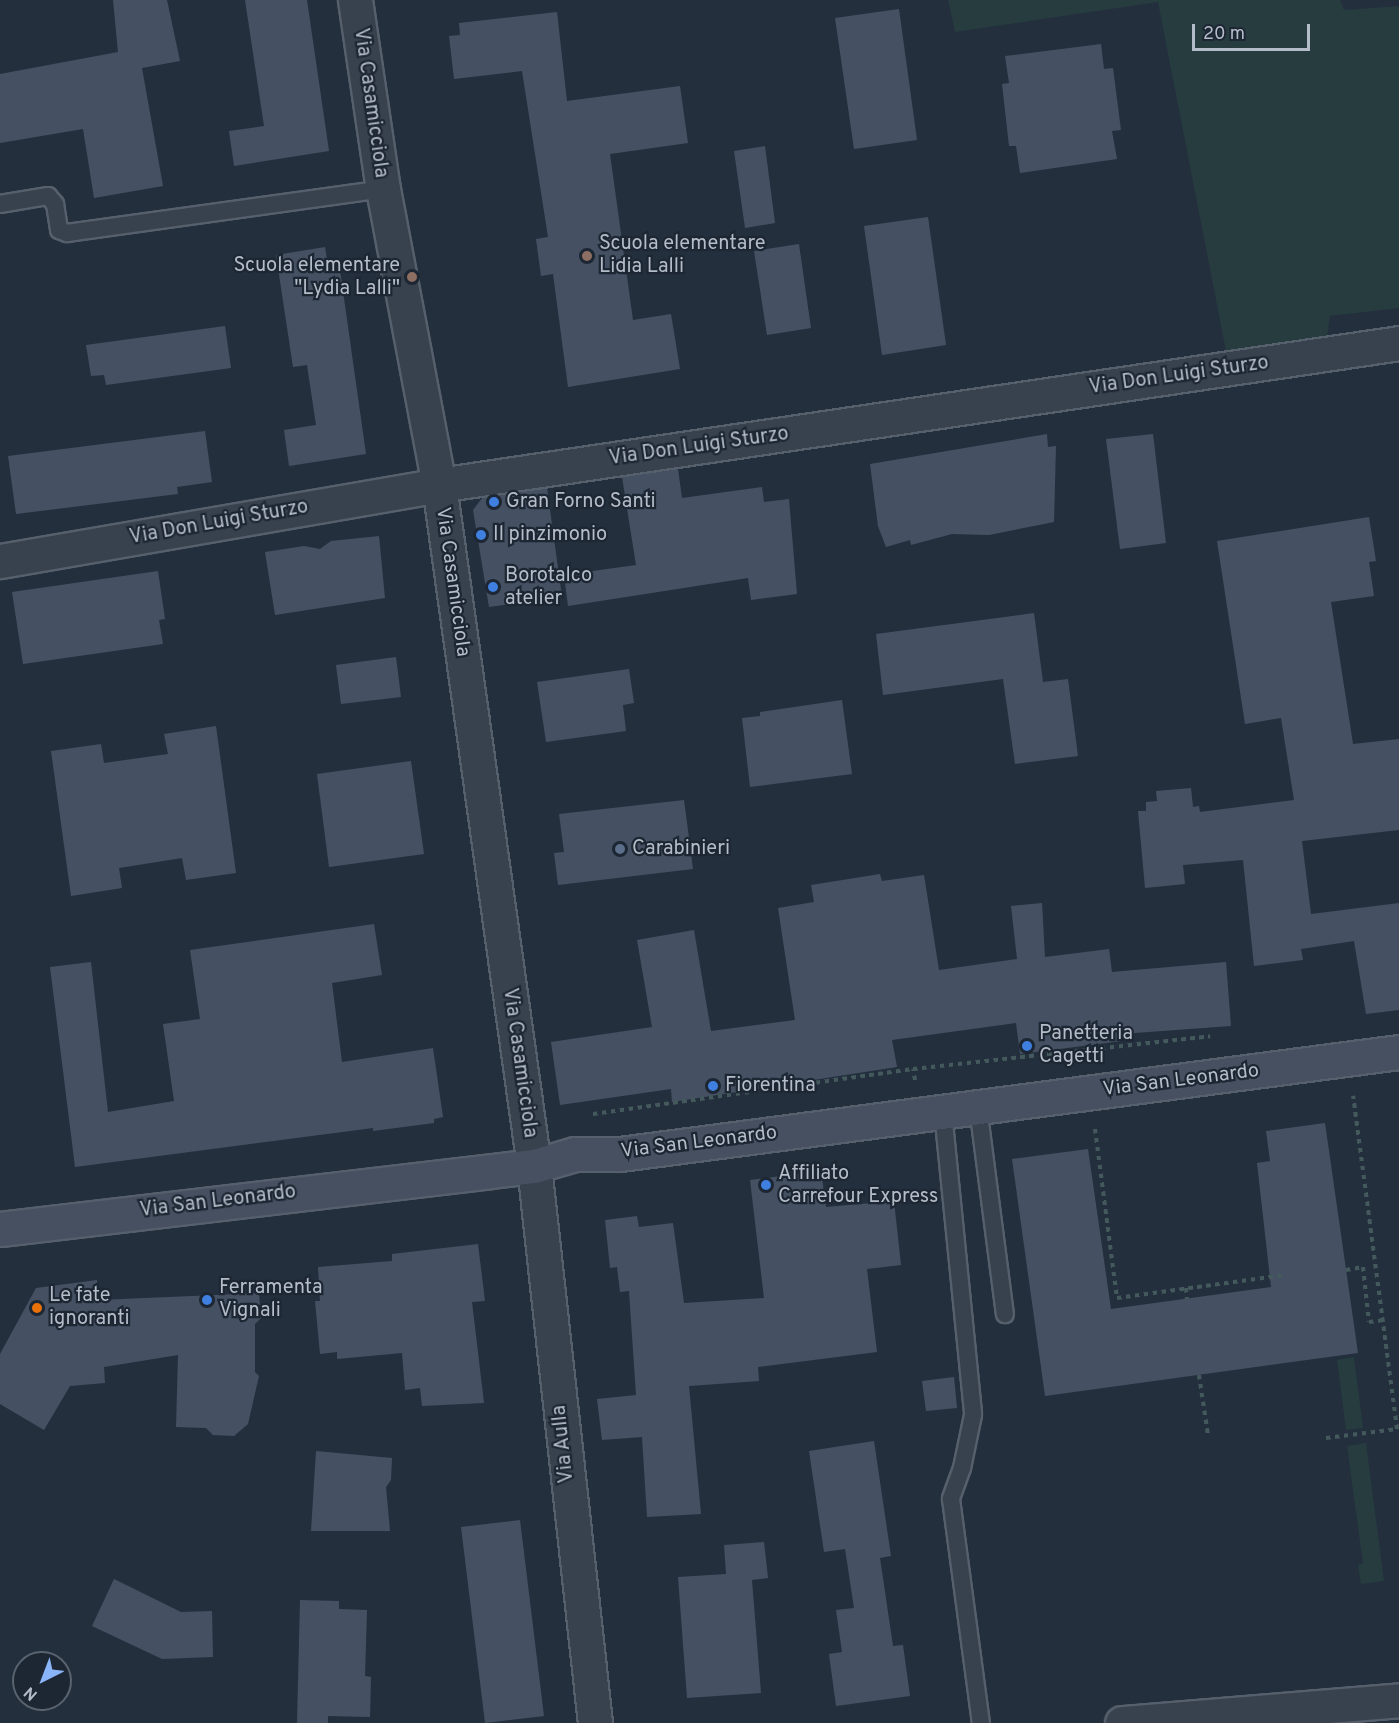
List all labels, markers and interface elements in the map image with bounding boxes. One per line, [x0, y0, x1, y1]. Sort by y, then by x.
scale bar [1195, 12, 1314, 50]
text: 20 m [1203, 23, 1245, 46]
street label: Via Casamicciola [348, 27, 392, 179]
place label: Scuola elementare Lidia Lalli [599, 232, 765, 279]
marker: Scuola elementare Lidia Lalli [580, 249, 594, 263]
place label: Scuola elementare "Lydia Lalli" [234, 254, 400, 301]
marker: Scuola elementare "Lydia Lalli" [405, 270, 419, 284]
street label: Via Don Luigi Sturzo [1088, 352, 1270, 400]
street label: Via Don Luigi Sturzo [608, 423, 790, 471]
place label: Gran Forno Santi [506, 490, 656, 514]
street label: Via Don Luigi Sturzo [128, 495, 310, 551]
marker: Gran Forno Santi [487, 495, 501, 509]
street label: Via Casamicciola [430, 506, 474, 658]
place label: Il pinzimonio [493, 523, 607, 547]
marker: Il pinzimonio [474, 528, 488, 542]
place label: Borotalco atelier [505, 564, 592, 611]
marker: Borotalco atelier [486, 580, 500, 594]
place label: Carabinieri [632, 837, 730, 861]
marker: Carabinieri [613, 842, 627, 856]
street label: Via Casamicciola [497, 987, 541, 1139]
place label: Panetteria Cagetti [1039, 1022, 1133, 1069]
marker: Panetteria Cagetti [1020, 1039, 1034, 1053]
street label: Via San Leonardo [1102, 1060, 1260, 1102]
place label: Fiorentina [725, 1074, 816, 1098]
marker: Fiorentina [706, 1079, 720, 1093]
street label: Via San Leonardo [620, 1122, 778, 1164]
place label: Affiliato Carrefour Express [778, 1162, 938, 1209]
marker: Affiliato Carrefour Express [759, 1178, 773, 1192]
street label: Via San Leonardo [139, 1181, 297, 1223]
place label: Ferramenta Vignali [219, 1276, 322, 1323]
place label: Le fate ignoranti [49, 1284, 129, 1331]
marker: Ferramenta Vignali [200, 1293, 214, 1307]
marker: Le fate ignoranti [30, 1301, 44, 1315]
street label: Via Aulla [548, 1403, 580, 1485]
north arrow [12, 1651, 72, 1711]
text: N [20, 1682, 42, 1704]

